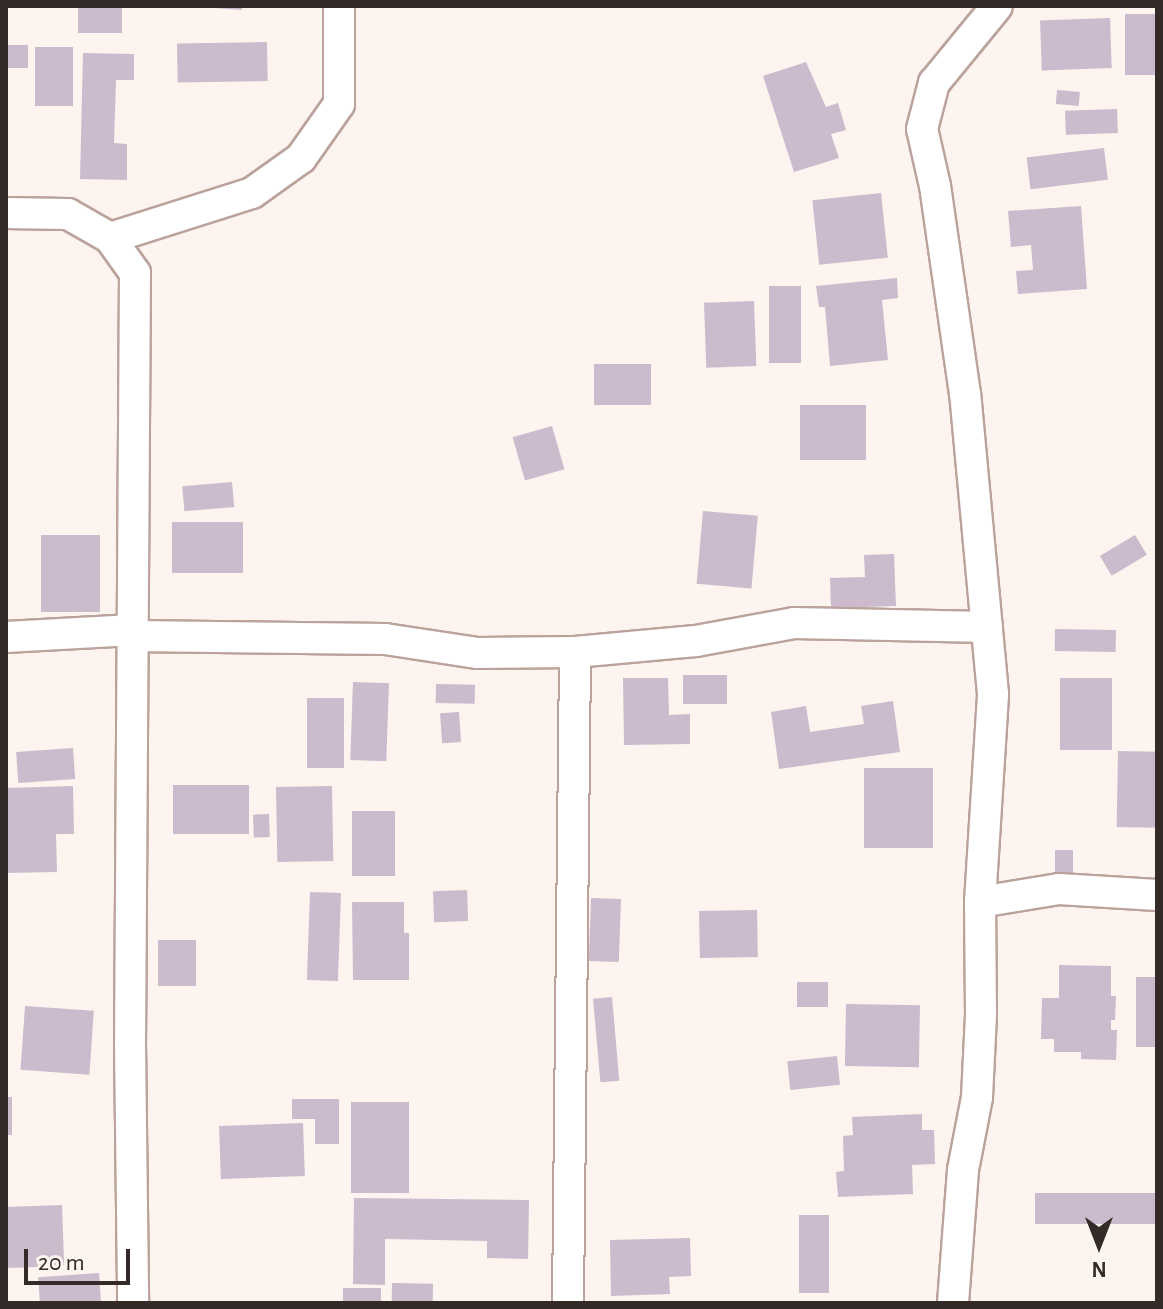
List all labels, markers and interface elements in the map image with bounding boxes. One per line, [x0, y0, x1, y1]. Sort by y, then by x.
north arrow [1059, 1205, 1139, 1285]
scale bar [28, 1233, 134, 1283]
text: 20 m [38, 1251, 85, 1275]
text: N [1091, 1258, 1107, 1280]

